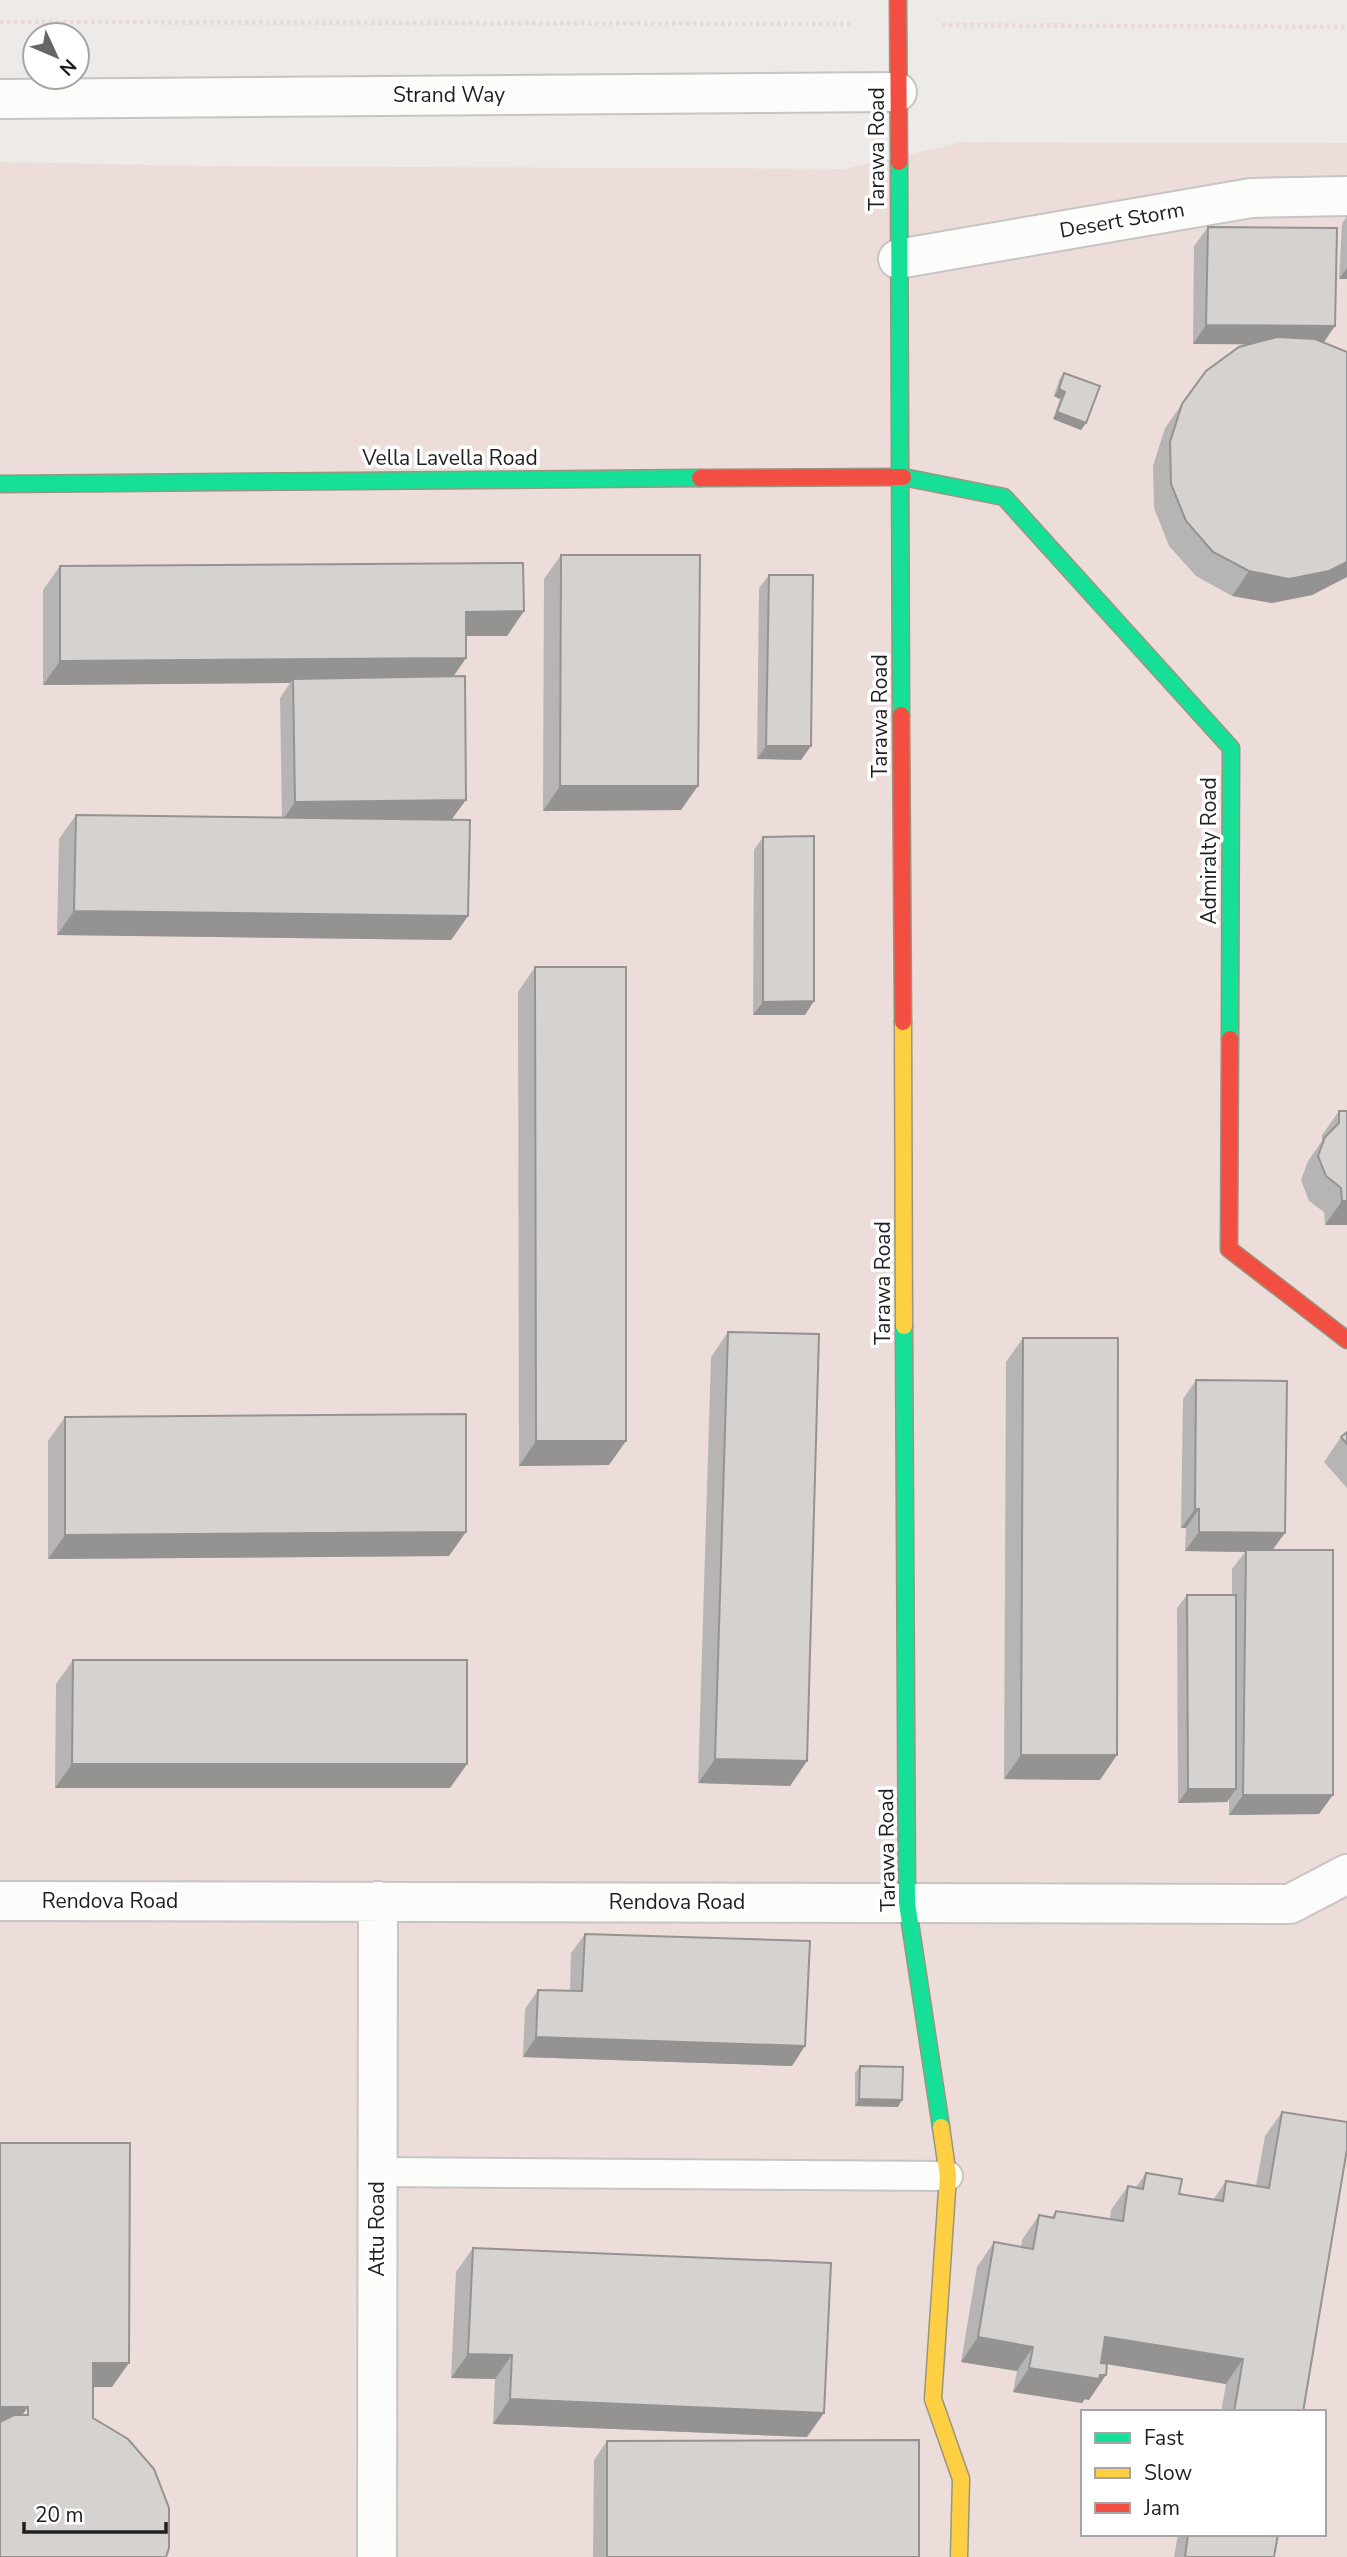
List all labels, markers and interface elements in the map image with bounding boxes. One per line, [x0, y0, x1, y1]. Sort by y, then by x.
north arrow [21, 21, 91, 91]
text: N [53, 53, 82, 81]
street label: Strand Way [393, 81, 505, 109]
street label: Tarawa Road [863, 87, 891, 211]
street label: Desert Storm [1057, 195, 1187, 245]
street label: Vella Lavella Road [361, 444, 538, 472]
street label: Tarawa Road [866, 654, 894, 778]
street label: Admiralty Road [1195, 777, 1223, 925]
street label: Tarawa Road [869, 1221, 897, 1345]
street label: Tarawa Road [872, 1788, 902, 1912]
street label: Rendova Road [42, 1887, 178, 1915]
street label: Rendova Road [609, 1888, 745, 1916]
street label: Attu Road [363, 2181, 391, 2277]
legend [1081, 2410, 1326, 2536]
text: Fast [1144, 2424, 1184, 2452]
text: Slow [1144, 2459, 1193, 2487]
scale bar [24, 2490, 166, 2534]
text: Jam [1143, 2494, 1180, 2522]
text: 20 m [35, 2501, 84, 2529]

